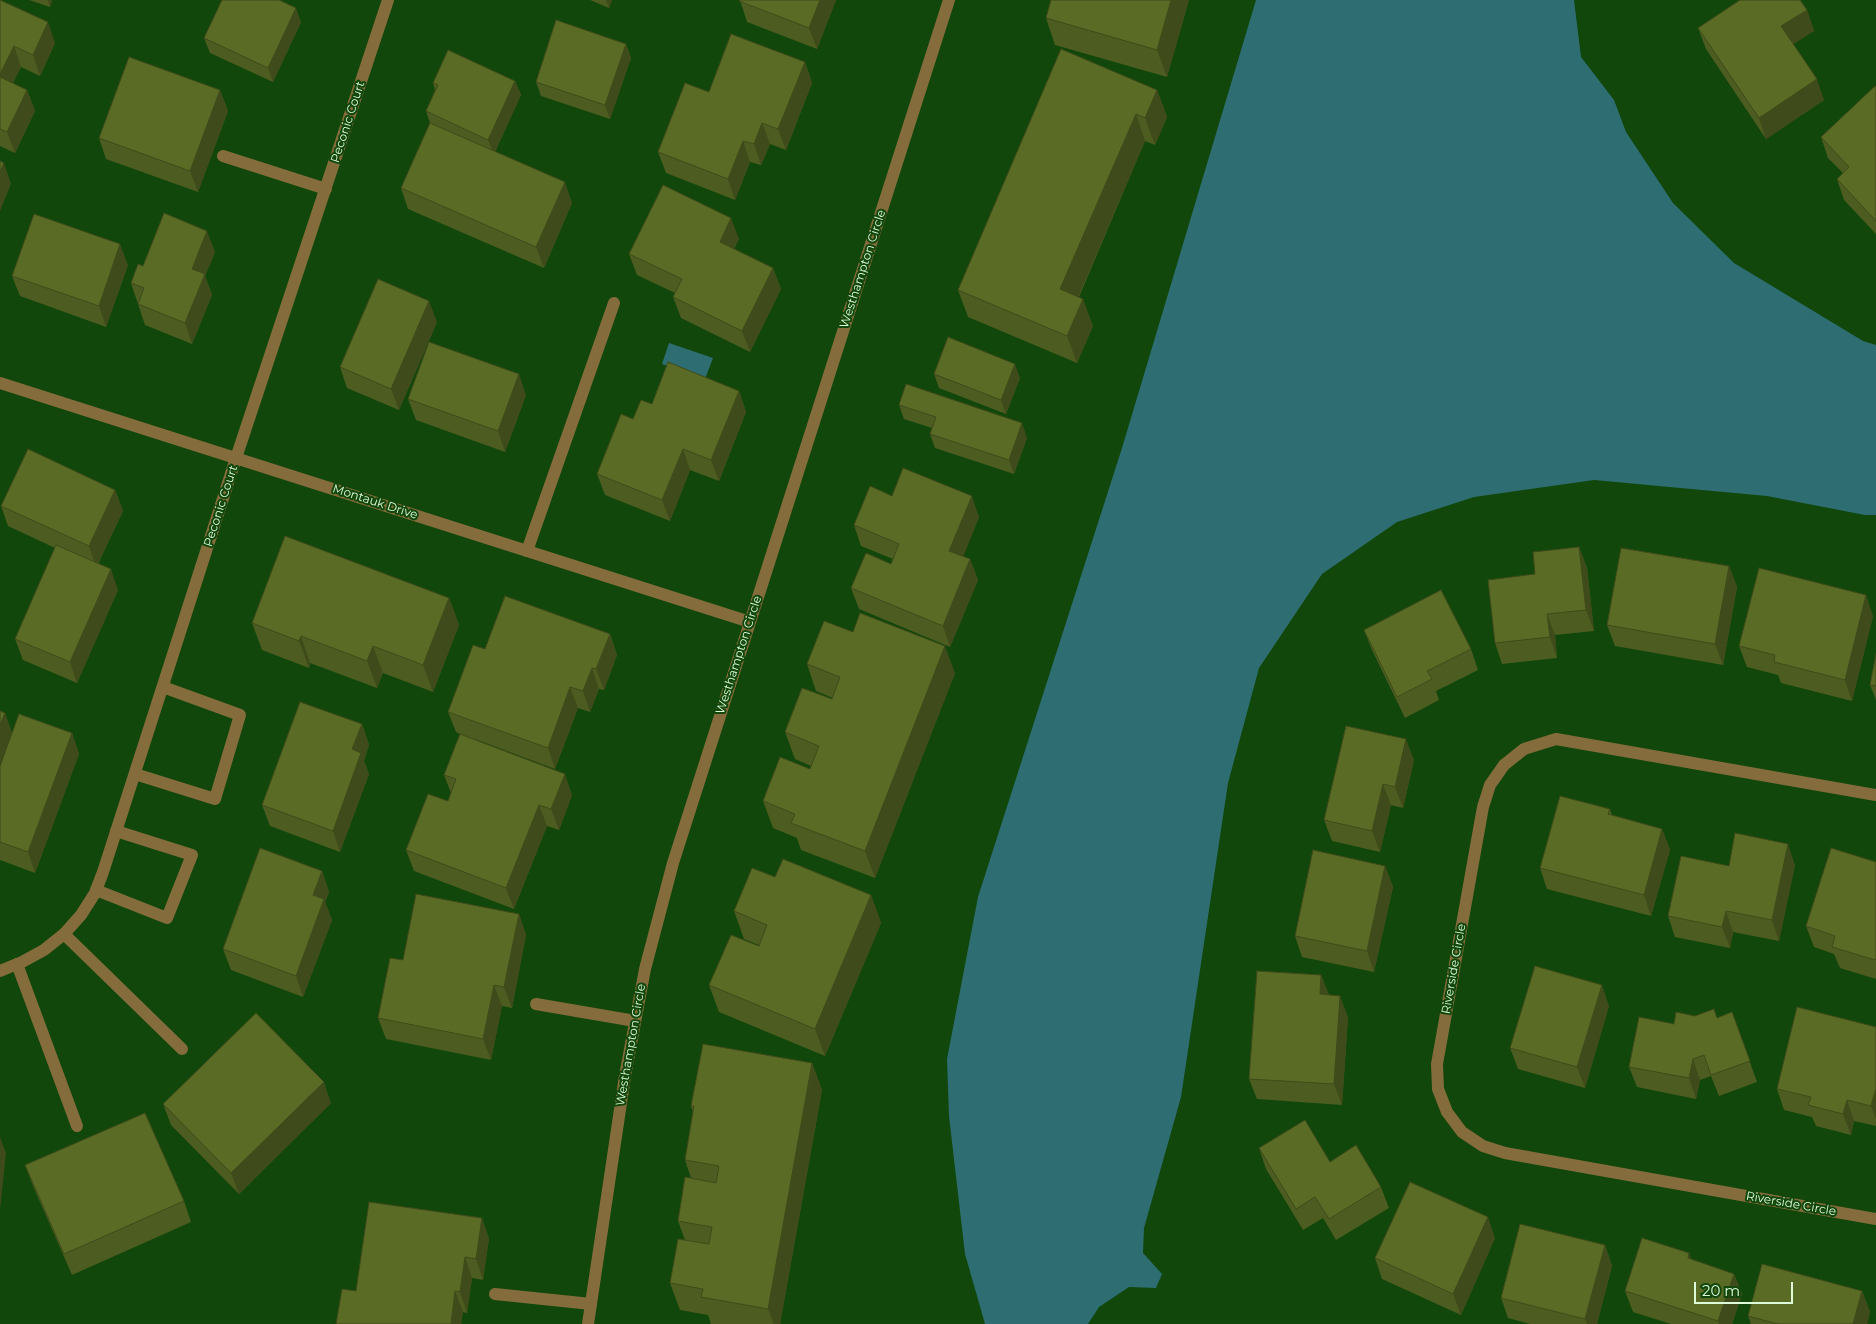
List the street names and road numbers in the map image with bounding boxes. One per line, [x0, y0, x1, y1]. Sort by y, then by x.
street label: Peconic Court [328, 79, 368, 165]
street label: Westhampton Circle [837, 208, 889, 330]
street label: Peconic Court [201, 463, 241, 549]
street label: Montauk Drive [331, 481, 419, 523]
street label: Westhampton Circle [713, 594, 765, 716]
street label: Riverside Circle [1439, 923, 1469, 1015]
street label: Westhampton Circle [613, 983, 649, 1107]
street label: Riverside Circle [1745, 1189, 1837, 1219]

